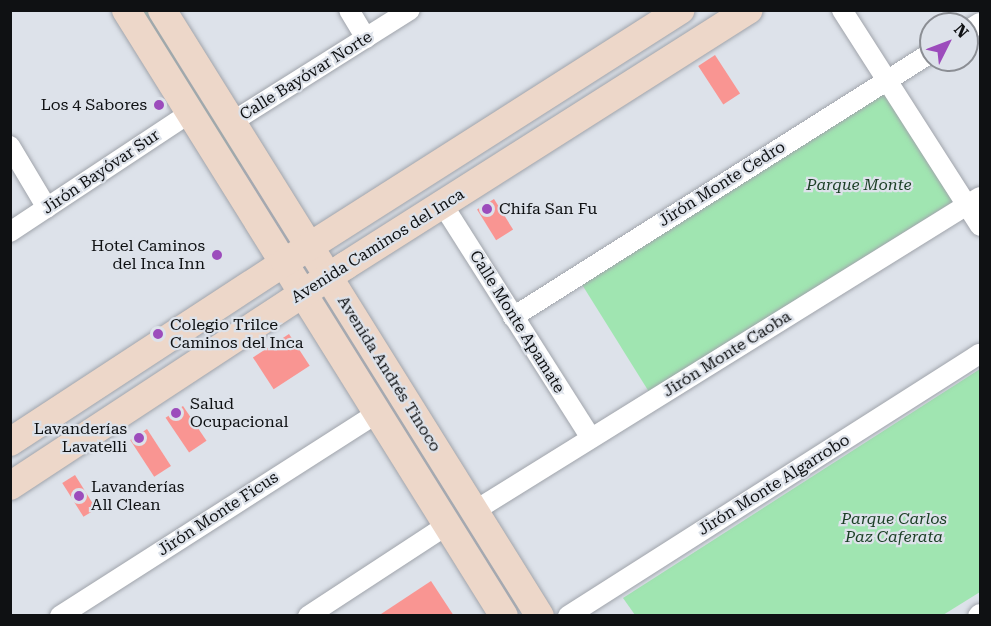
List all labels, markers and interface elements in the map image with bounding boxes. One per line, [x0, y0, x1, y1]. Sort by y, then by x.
north arrow [919, 12, 979, 72]
text: N [950, 20, 972, 42]
street label: Calle Bayóvar Norte [236, 27, 376, 125]
place label: Los 4 Sabores [41, 95, 147, 115]
marker: Los 4 Sabores [152, 98, 166, 112]
street label: Jirón Bayóvar Sur [39, 126, 163, 218]
street label: Jirón Monte Cedro [655, 137, 789, 231]
park label: Parque Monte [806, 175, 912, 195]
street label: Avenida Caminos del Inca [288, 185, 468, 307]
place label: Chifa San Fu [499, 199, 597, 219]
marker: Chifa San Fu [480, 202, 494, 216]
place label: Hotel Caminos del Inca Inn [91, 236, 205, 274]
street label: Calle Monte Apamate [465, 247, 569, 397]
marker: Hotel Caminos del Inca Inn [210, 248, 224, 262]
street label: Avenida Andrés Tinoco [333, 293, 445, 455]
street label: Jirón Monte Caoba [659, 307, 795, 401]
place label: Colegio Trilce Caminos del Inca [170, 315, 303, 353]
marker: Colegio Trilce Caminos del Inca [151, 327, 165, 341]
place label: Salud Ocupacional [190, 394, 288, 432]
marker: Salud Ocupacional [167, 404, 185, 422]
place label: Lavanderías Lavatelli [34, 419, 127, 457]
street label: Jirón Monte Algarrobo [695, 430, 853, 540]
marker: Lavanderías Lavatelli [132, 431, 146, 445]
street label: Jirón Monte Ficus [154, 468, 282, 560]
place label: Lavanderías All Clean [91, 477, 184, 515]
marker: Lavanderías All Clean [72, 489, 86, 503]
park label: Parque Carlos Paz Caferata [841, 509, 947, 547]

